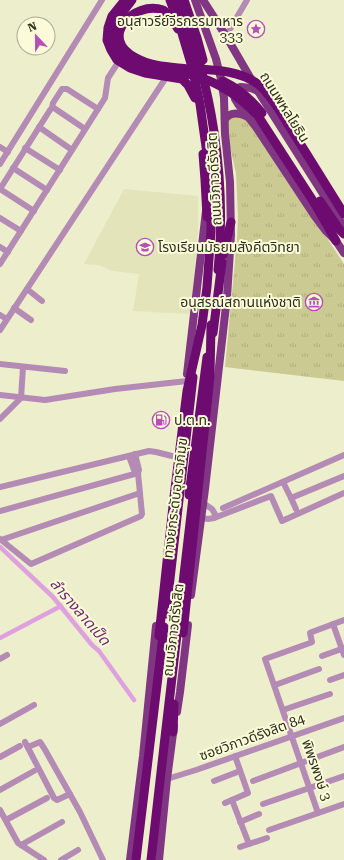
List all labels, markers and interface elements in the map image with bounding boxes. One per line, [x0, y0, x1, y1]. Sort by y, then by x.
place label: อนุสาวรีย์วีรกรรมทหาร 333 [117, 13, 243, 45]
north arrow [16, 16, 56, 56]
text: N [26, 19, 39, 35]
place icon: อนุสาวรีย์วีรกรรมทหาร 333 [246, 19, 266, 39]
street label: ถนนพหลโยธิน [257, 69, 313, 145]
street label: ถนนวิภาวดีรังสิต [204, 132, 224, 226]
school or university icon: โรงเรียนมัธยมสังคีตวิทยา [135, 237, 155, 257]
place label: โรงเรียนมัธยมสังคีตวิทยา [158, 239, 300, 255]
museum icon: อนุสรณ์สถานแห่งชาติ [304, 292, 324, 312]
place label: อนุสรณ์สถานแห่งชาติ [180, 294, 301, 311]
fuel station icon: ป.ต.ท. [151, 410, 171, 430]
place label: ป.ต.ท. [174, 412, 211, 428]
street label: ทางยกระดับอุตราภิมุข [160, 437, 191, 559]
water label: ลำรางลาดเป็ด [46, 575, 114, 650]
street label: ถนนวิภาวดีรังสิต [159, 583, 187, 677]
street label: ซอยวิภาวดีรังสิต 84 [197, 710, 307, 764]
street label: พิพรพงษ์ 3 [299, 737, 335, 803]

